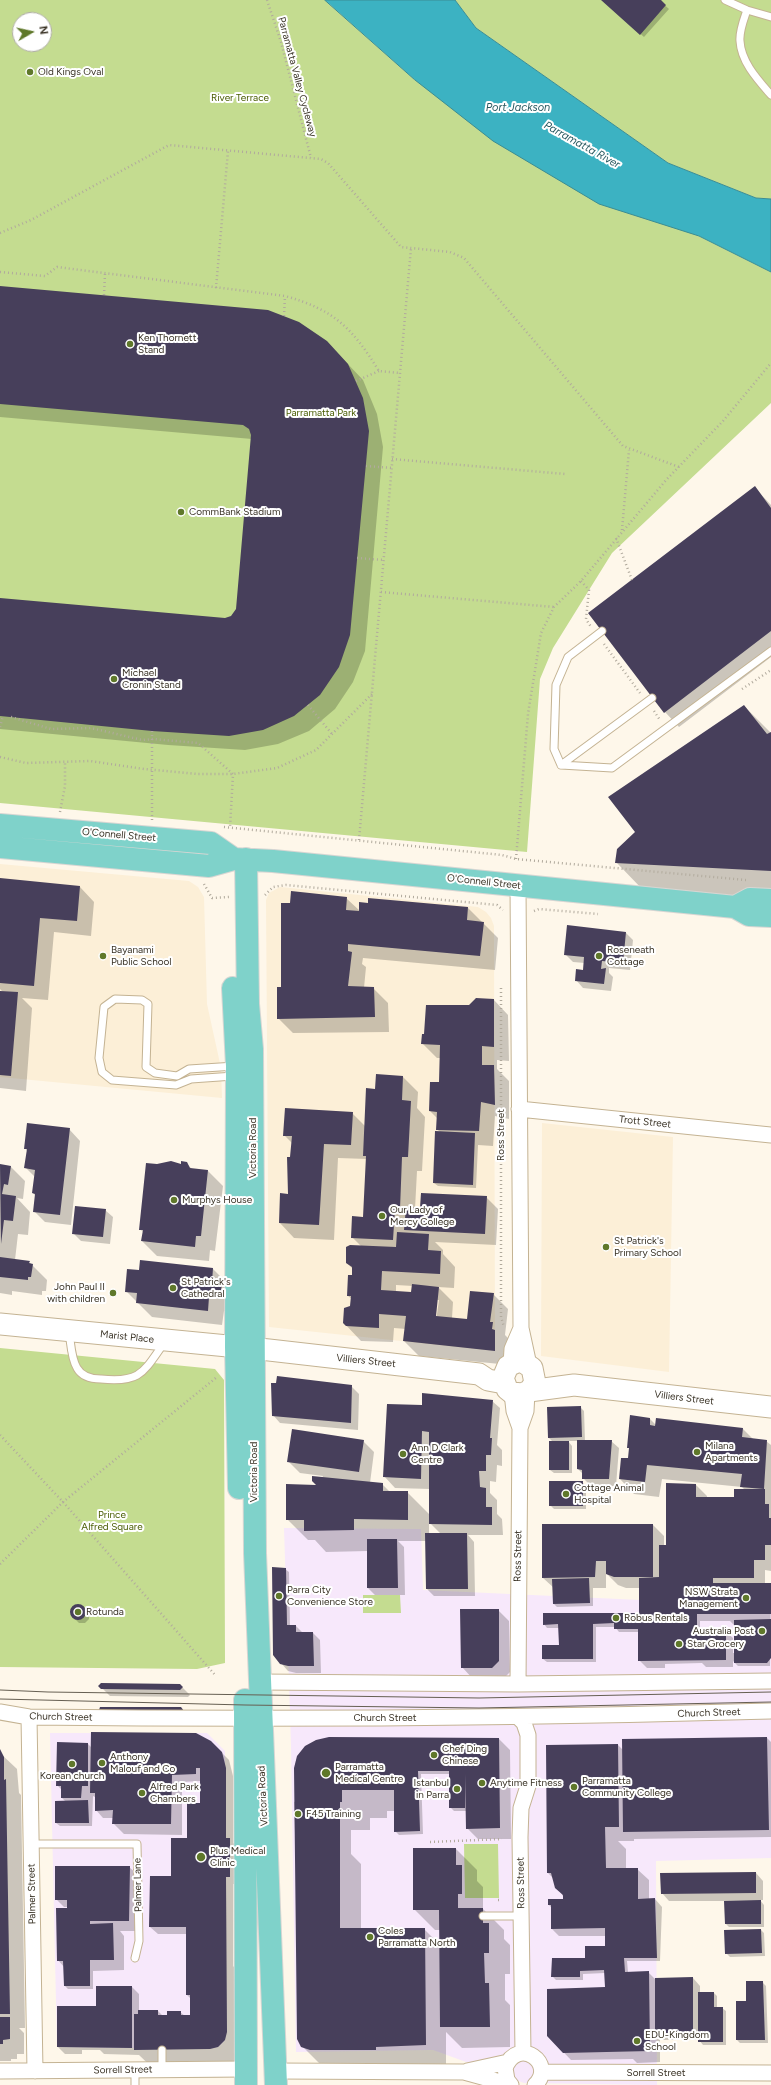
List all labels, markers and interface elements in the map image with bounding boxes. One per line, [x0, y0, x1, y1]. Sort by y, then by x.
north arrow [12, 12, 52, 52]
street label: Parramatta Valley Cycleway [275, 16, 319, 138]
text: N [36, 25, 50, 35]
place label: Old Kings Oval [38, 66, 103, 78]
marker: Old Kings Oval [25, 67, 35, 77]
park label: River Terrace [211, 92, 269, 104]
water label: Port Jackson [486, 101, 550, 115]
water label: Parramatta River [542, 119, 622, 171]
place label: Ken Thornett Stand [138, 332, 196, 356]
marker: Ken Thornett Stand [125, 339, 135, 349]
park label: Parramatta Park [286, 407, 356, 419]
place label: CommBank Stadium [189, 506, 280, 518]
marker: CommBank Stadium [176, 507, 186, 517]
place label: Michael Cronin Stand [122, 667, 181, 690]
marker: Michael Cronin Stand [109, 674, 119, 684]
street label: O'Connell Street [81, 826, 157, 844]
street label: O'Connell Street [446, 872, 522, 892]
place label: Bayanami Public School [111, 944, 172, 968]
place label: Roseneath Cottage [607, 944, 655, 968]
marker: Bayanami Public School [98, 951, 108, 961]
marker: Roseneath Cottage [594, 951, 604, 961]
street label: Ross Street [495, 1109, 507, 1161]
street label: Trott Street [618, 1113, 672, 1131]
street label: Victoria Road [247, 1118, 259, 1178]
place label: Murphys House [182, 1194, 252, 1206]
marker: Murphys House [169, 1195, 179, 1205]
place label: Our Lady of Mercy College [390, 1204, 455, 1228]
marker: Our Lady of Mercy College [377, 1211, 387, 1221]
place label: St Patrick's Primary School [614, 1235, 681, 1258]
marker: St Patrick's Primary School [601, 1242, 611, 1252]
place label: St Patrick's Cathedral [181, 1276, 231, 1300]
place label: John Paul II with children [47, 1281, 105, 1304]
marker: St Patrick's Cathedral [168, 1283, 178, 1293]
marker: John Paul II with children [108, 1288, 118, 1298]
street label: Marist Place [99, 1328, 155, 1346]
street label: Villiers Street [336, 1352, 396, 1370]
street label: Villiers Street [654, 1388, 714, 1408]
place label: Milana Apartments [705, 1440, 758, 1464]
street label: Victoria Road [248, 1442, 260, 1502]
place label: Ann D Clark Centre [411, 1442, 463, 1466]
marker: Milana Apartments [692, 1447, 702, 1457]
marker: Ann D Clark Centre [398, 1449, 408, 1459]
place label: Cottage Animal Hospital [574, 1482, 644, 1506]
marker: Cottage Animal Hospital [561, 1489, 571, 1499]
park label: Prince Alfred Square [81, 1509, 143, 1532]
street label: Ross Street [512, 1530, 524, 1582]
place label: Parra City Convenience Store [287, 1584, 373, 1608]
place label: NSW Strata Management [679, 1586, 738, 1610]
marker: Parra City Convenience Store [274, 1591, 284, 1601]
marker: NSW Strata Management [741, 1593, 751, 1603]
place label: Rotunda [86, 1606, 124, 1618]
marker: Rotunda [73, 1607, 83, 1617]
place label: Robus Rentals [624, 1612, 688, 1624]
marker: Robus Rentals [611, 1613, 621, 1623]
place label: Australia Post [693, 1625, 754, 1637]
marker: Australia Post [757, 1626, 767, 1636]
place label: Star Grocery [687, 1638, 744, 1650]
marker: Star Grocery [674, 1639, 684, 1649]
street label: Church Street [677, 1706, 741, 1720]
street label: Church Street [29, 1710, 93, 1724]
street label: Church Street [353, 1712, 417, 1724]
place label: Chef Ding Chinese [442, 1743, 487, 1766]
marker: Chef Ding Chinese [429, 1750, 439, 1760]
place label: Anthony Malouf and Co [110, 1751, 175, 1774]
marker: Anthony Malouf and Co [97, 1758, 107, 1768]
marker: Korean church [67, 1759, 77, 1769]
place label: Parramatta Medical Centre [335, 1761, 403, 1784]
street label: Victoria Road [255, 1765, 271, 1827]
marker: Parramatta Medical Centre [320, 1767, 332, 1779]
place label: Korean church [40, 1770, 104, 1782]
place label: Parramatta Community College [582, 1775, 671, 1798]
place label: Istanbul in Parra [414, 1777, 449, 1800]
place label: Anytime Fitness [490, 1777, 562, 1789]
marker: Anytime Fitness [477, 1778, 487, 1788]
place label: Alfred Park Chambers [150, 1781, 199, 1804]
marker: Parramatta Community College [569, 1782, 579, 1792]
marker: Istanbul in Parra [452, 1784, 462, 1794]
marker: Alfred Park Chambers [137, 1788, 147, 1798]
place label: F45 Training [306, 1808, 361, 1820]
marker: F45 Training [293, 1809, 303, 1819]
place label: Plus Medical Clinic [210, 1845, 266, 1868]
marker: Plus Medical Clinic [195, 1851, 207, 1863]
street label: Ross Street [515, 1857, 527, 1909]
street label: Palmer Lane [132, 1858, 144, 1912]
street label: Palmer Street [25, 1863, 39, 1925]
place label: Coles Parramatta North [378, 1925, 456, 1948]
marker: Coles Parramatta North [365, 1932, 375, 1942]
place label: EDU-Kingdom School [645, 2029, 709, 2052]
marker: EDU-Kingdom School [632, 2036, 642, 2046]
street label: Sorrell Street [93, 2063, 153, 2077]
street label: Sorrell Street [626, 2067, 686, 2079]

